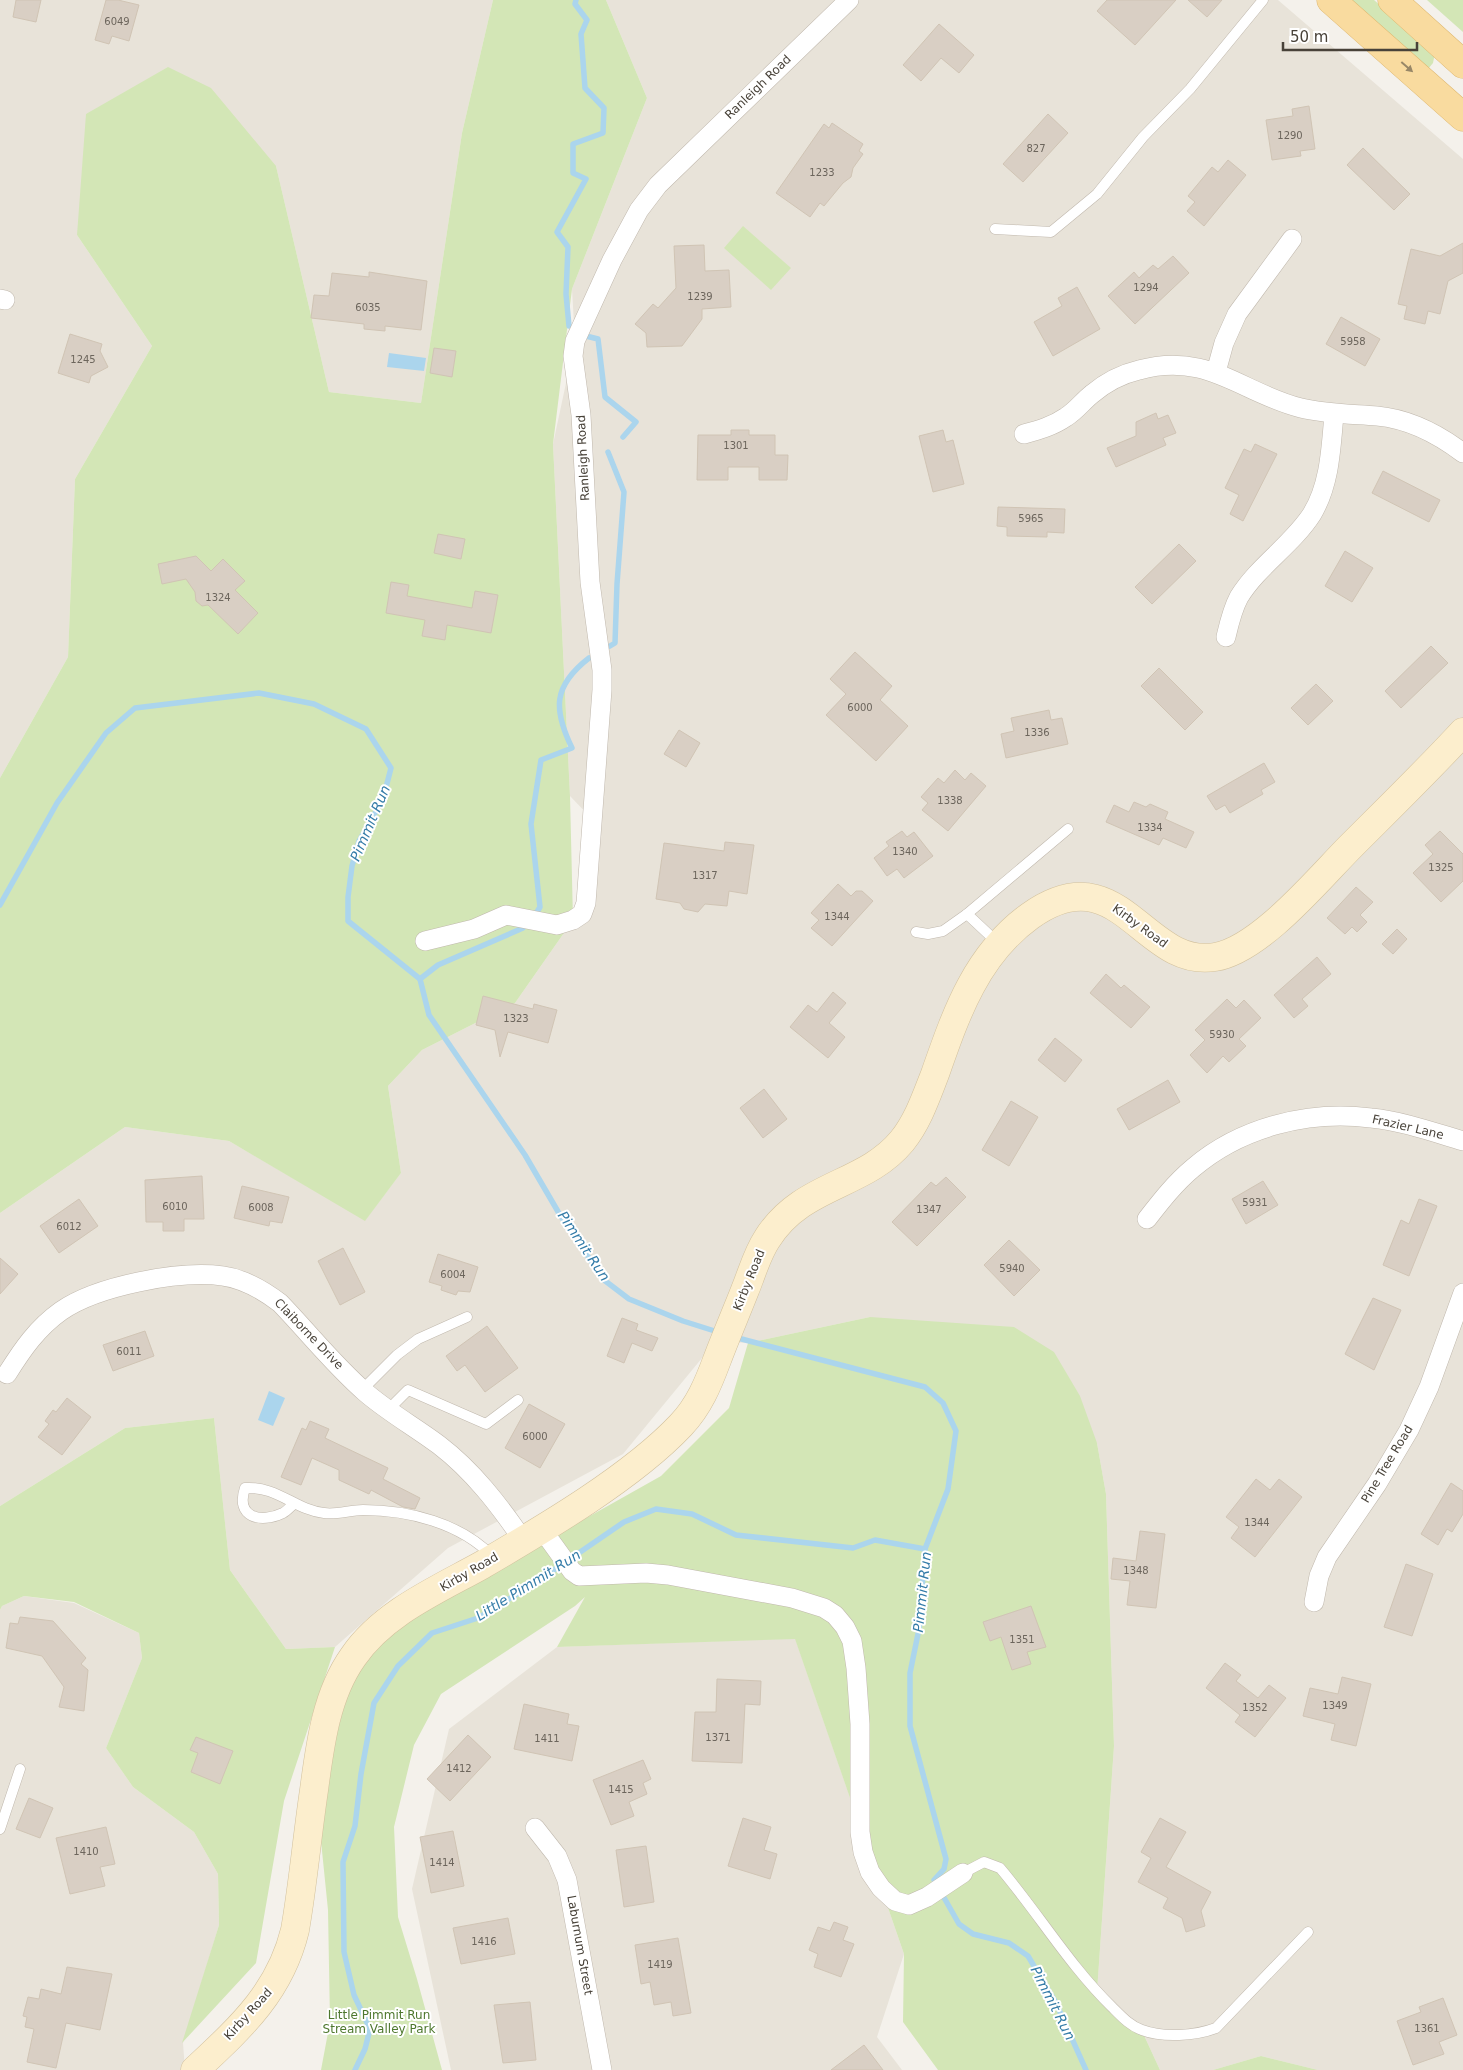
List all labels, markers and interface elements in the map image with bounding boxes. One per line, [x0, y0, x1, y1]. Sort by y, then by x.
house number: 6049 [104, 16, 130, 27]
scale bar [1283, 20, 1417, 52]
text: 50 m [1290, 28, 1328, 46]
street label: Ranleigh Road [722, 52, 794, 122]
one-way arrow [1401, 61, 1413, 73]
house number: 1290 [1277, 130, 1303, 141]
house number: 827 [1026, 143, 1046, 154]
house number: 1233 [809, 167, 835, 178]
house number: 1294 [1133, 282, 1159, 293]
house number: 1239 [687, 291, 713, 302]
house number: 6035 [355, 302, 381, 313]
house number: 5958 [1340, 336, 1366, 347]
house number: 1245 [70, 354, 96, 365]
street label: Ranleigh Road [574, 415, 592, 501]
house number: 1301 [723, 440, 749, 451]
house number: 5965 [1018, 513, 1044, 524]
house number: 1324 [205, 592, 231, 603]
house number: 6000 [847, 702, 873, 713]
house number: 1336 [1024, 727, 1050, 738]
water label: Pimmit Run [347, 783, 393, 863]
house number: 1338 [937, 795, 963, 806]
house number: 1334 [1137, 822, 1163, 833]
house number: 1340 [892, 846, 918, 857]
house number: 1325 [1428, 862, 1454, 873]
house number: 1317 [692, 870, 718, 881]
street label: Kirby Road [1110, 901, 1170, 951]
house number: 1344 [824, 911, 850, 922]
house number: 1323 [503, 1013, 529, 1024]
house number: 5930 [1209, 1029, 1235, 1040]
street label: Frazier Lane [1371, 1112, 1445, 1142]
house number: 5931 [1242, 1197, 1268, 1208]
house number: 6010 [162, 1201, 188, 1212]
house number: 6008 [248, 1202, 274, 1213]
house number: 1347 [916, 1204, 942, 1215]
water label: Pimmit Run [555, 1208, 613, 1284]
house number: 6012 [56, 1221, 82, 1232]
street label: Kirby Road [730, 1247, 768, 1313]
house number: 5940 [999, 1263, 1025, 1274]
house number: 6004 [440, 1269, 466, 1280]
street label: Claiborne Drive [272, 1296, 346, 1372]
house number: 6011 [116, 1346, 142, 1357]
street label: Pine Tree Road [1358, 1423, 1416, 1505]
house number: 6000 [522, 1431, 548, 1442]
house number: 1344 [1244, 1517, 1270, 1528]
water label: Little Pimmit Run [473, 1546, 583, 1624]
street label: Kirby Road [437, 1550, 501, 1594]
water label: Pimmit Run [910, 1551, 934, 1633]
house number: 1348 [1123, 1565, 1149, 1576]
house number: 1351 [1009, 1634, 1035, 1645]
house number: 1349 [1322, 1700, 1348, 1711]
house number: 1352 [1242, 1702, 1268, 1713]
house number: 1371 [705, 1732, 731, 1743]
house number: 1411 [534, 1733, 560, 1744]
house number: 1412 [446, 1763, 472, 1774]
house number: 1415 [608, 1784, 634, 1795]
house number: 1410 [73, 1846, 99, 1857]
house number: 1414 [429, 1857, 455, 1868]
street label: Laburnum Street [564, 1894, 596, 1996]
house number: 1416 [471, 1936, 497, 1947]
house number: 1419 [647, 1959, 673, 1970]
water label: Pimmit Run [1028, 1963, 1078, 2043]
street label: Kirby Road [221, 1985, 275, 2043]
park label: Little Pimmit Run Stream Valley Park [323, 2008, 435, 2036]
house number: 1361 [1414, 2023, 1440, 2034]

